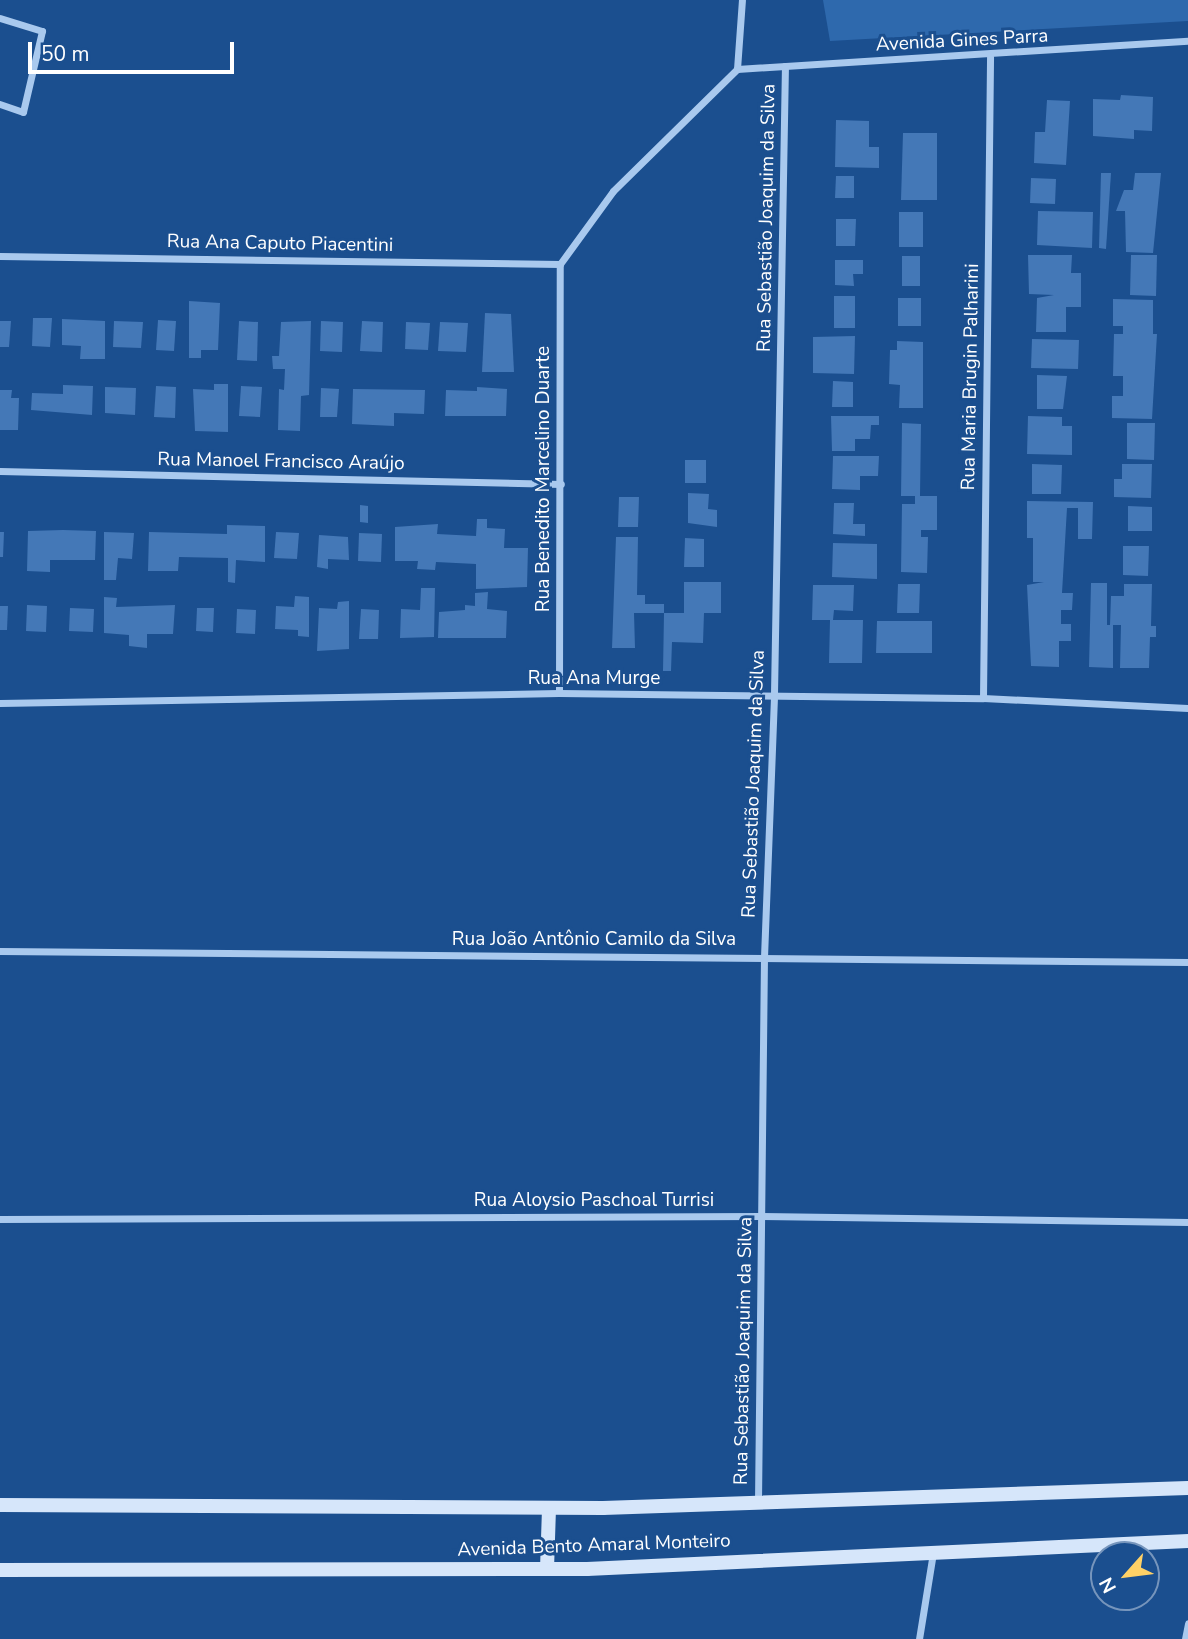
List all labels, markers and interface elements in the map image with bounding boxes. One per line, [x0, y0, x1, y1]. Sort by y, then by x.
street label: Avenida Gines Parra [875, 25, 1049, 57]
scale bar [32, 28, 238, 72]
text: 50 m [41, 40, 90, 68]
street label: Rua Sebastião Joaquim da Silva [753, 84, 781, 352]
street label: Rua Ana Caputo Piacentini [167, 231, 393, 257]
street label: Rua Maria Brugin Palharini [958, 263, 984, 491]
street label: Rua Benedito Marcelino Duarte [533, 346, 555, 612]
street label: Rua Manoel Francisco Araújo [157, 448, 405, 476]
street label: Rua Sebastião Joaquim da Silva [738, 650, 770, 918]
street label: Rua Ana Murge [528, 668, 660, 690]
street label: Rua João Antônio Camilo da Silva [452, 929, 736, 951]
street label: Rua Aloysio Paschoal Turrisi [474, 1190, 714, 1212]
street label: Rua Sebastião Joaquim da Silva [730, 1217, 758, 1485]
street label: Avenida Bento Amaral Monteiro [457, 1530, 731, 1562]
north arrow [1090, 1541, 1160, 1611]
text: N [1093, 1573, 1123, 1597]

